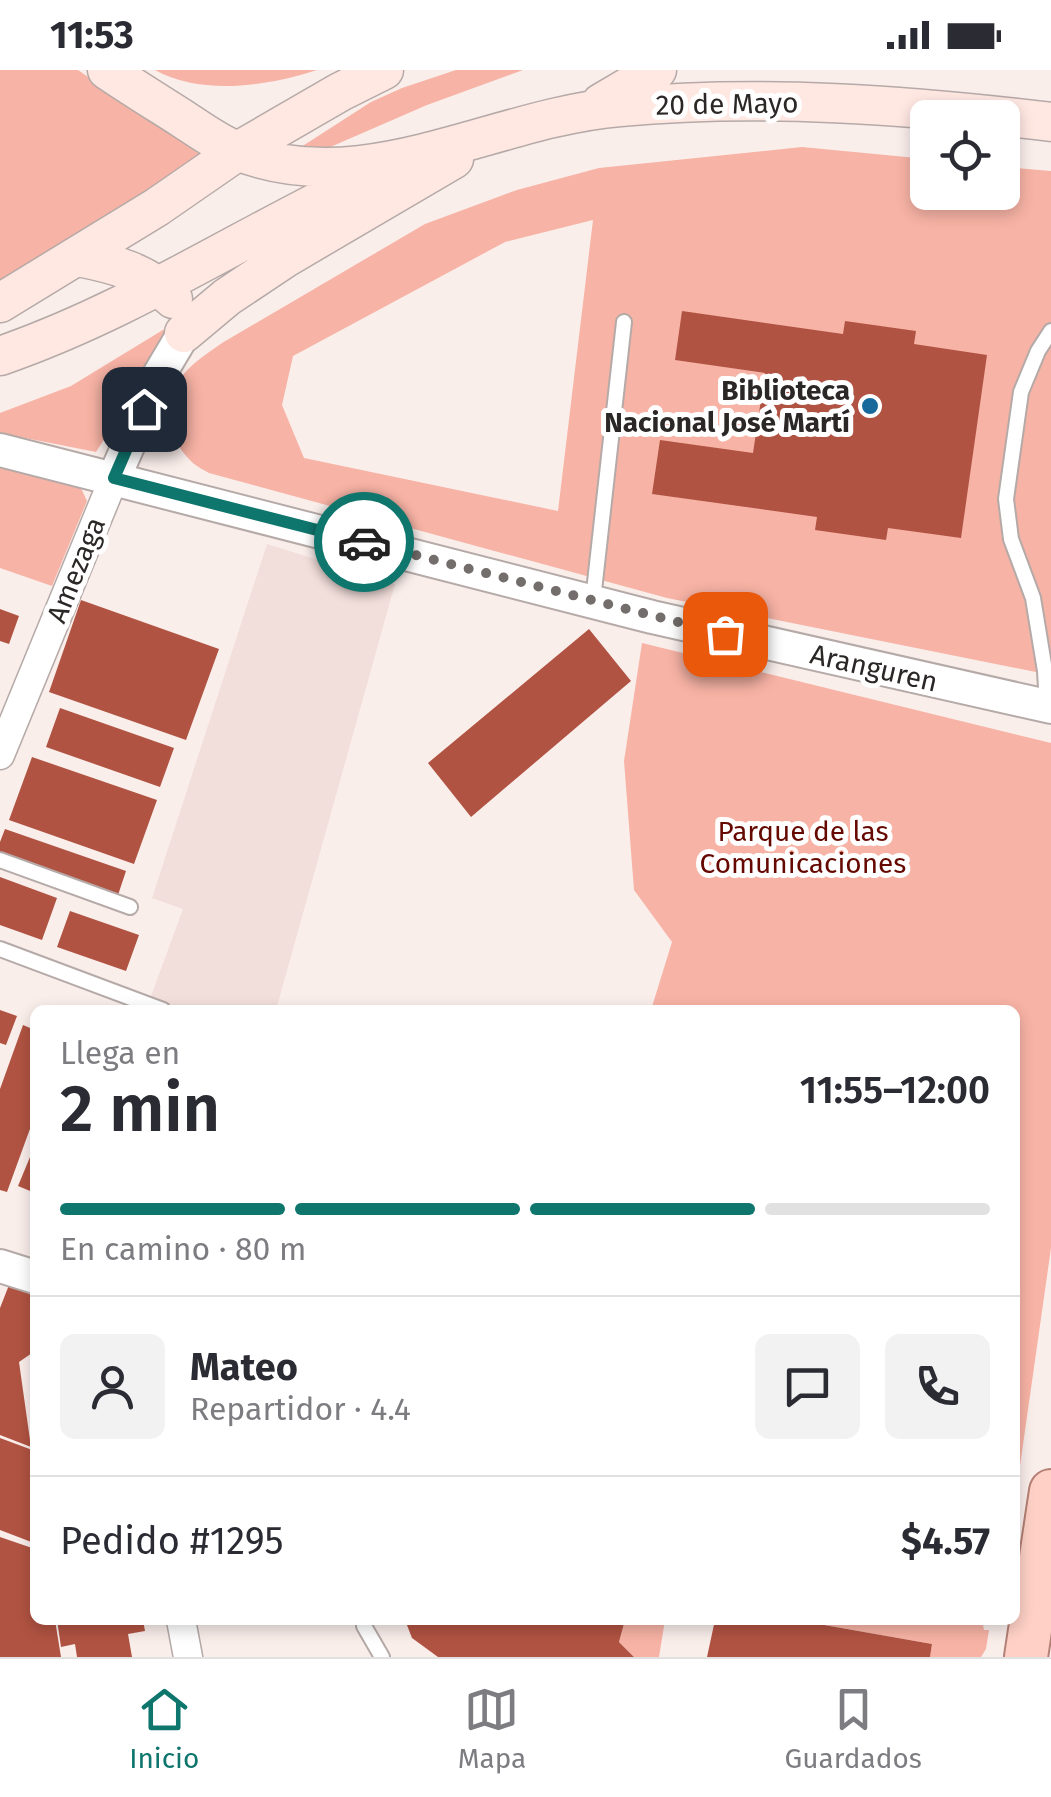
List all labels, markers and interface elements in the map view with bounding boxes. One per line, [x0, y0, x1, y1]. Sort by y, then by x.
text: 11:53 [50, 12, 134, 58]
street label: 20 de Mayo [655, 86, 799, 122]
map controls [910, 100, 1020, 210]
button: locate [910, 100, 1020, 210]
pin [102, 367, 187, 452]
place label: Biblioteca Nacional José Martí [604, 374, 850, 439]
icon: home [117, 382, 172, 437]
marker: Biblioteca Nacional José Martí [859, 395, 881, 417]
courier [314, 492, 414, 592]
street label: Amezaga [40, 512, 112, 628]
icon: car [337, 515, 392, 570]
pin [683, 592, 768, 677]
icon: bag [698, 607, 753, 662]
street label: Aranguren [807, 637, 941, 699]
park label: Parque de las Comunicaciones [700, 815, 906, 880]
text: Llega en [60, 1034, 180, 1072]
text: 11:55–12:00 [800, 1067, 990, 1113]
text: 2 min [60, 1070, 220, 1148]
text: En camino · 80 m [60, 1230, 306, 1268]
button: person [60, 1334, 165, 1439]
button: chat [755, 1334, 860, 1439]
button: phone [885, 1334, 990, 1439]
text: Mateo [190, 1344, 298, 1390]
text: Repartidor · 4.4 [190, 1390, 411, 1428]
text: Pedido #1295 [60, 1518, 284, 1564]
text: $4.57 [901, 1518, 990, 1564]
tab: Inicio [129, 1682, 199, 1775]
tab: Mapa [458, 1682, 526, 1775]
tab: Guardados [785, 1682, 922, 1775]

